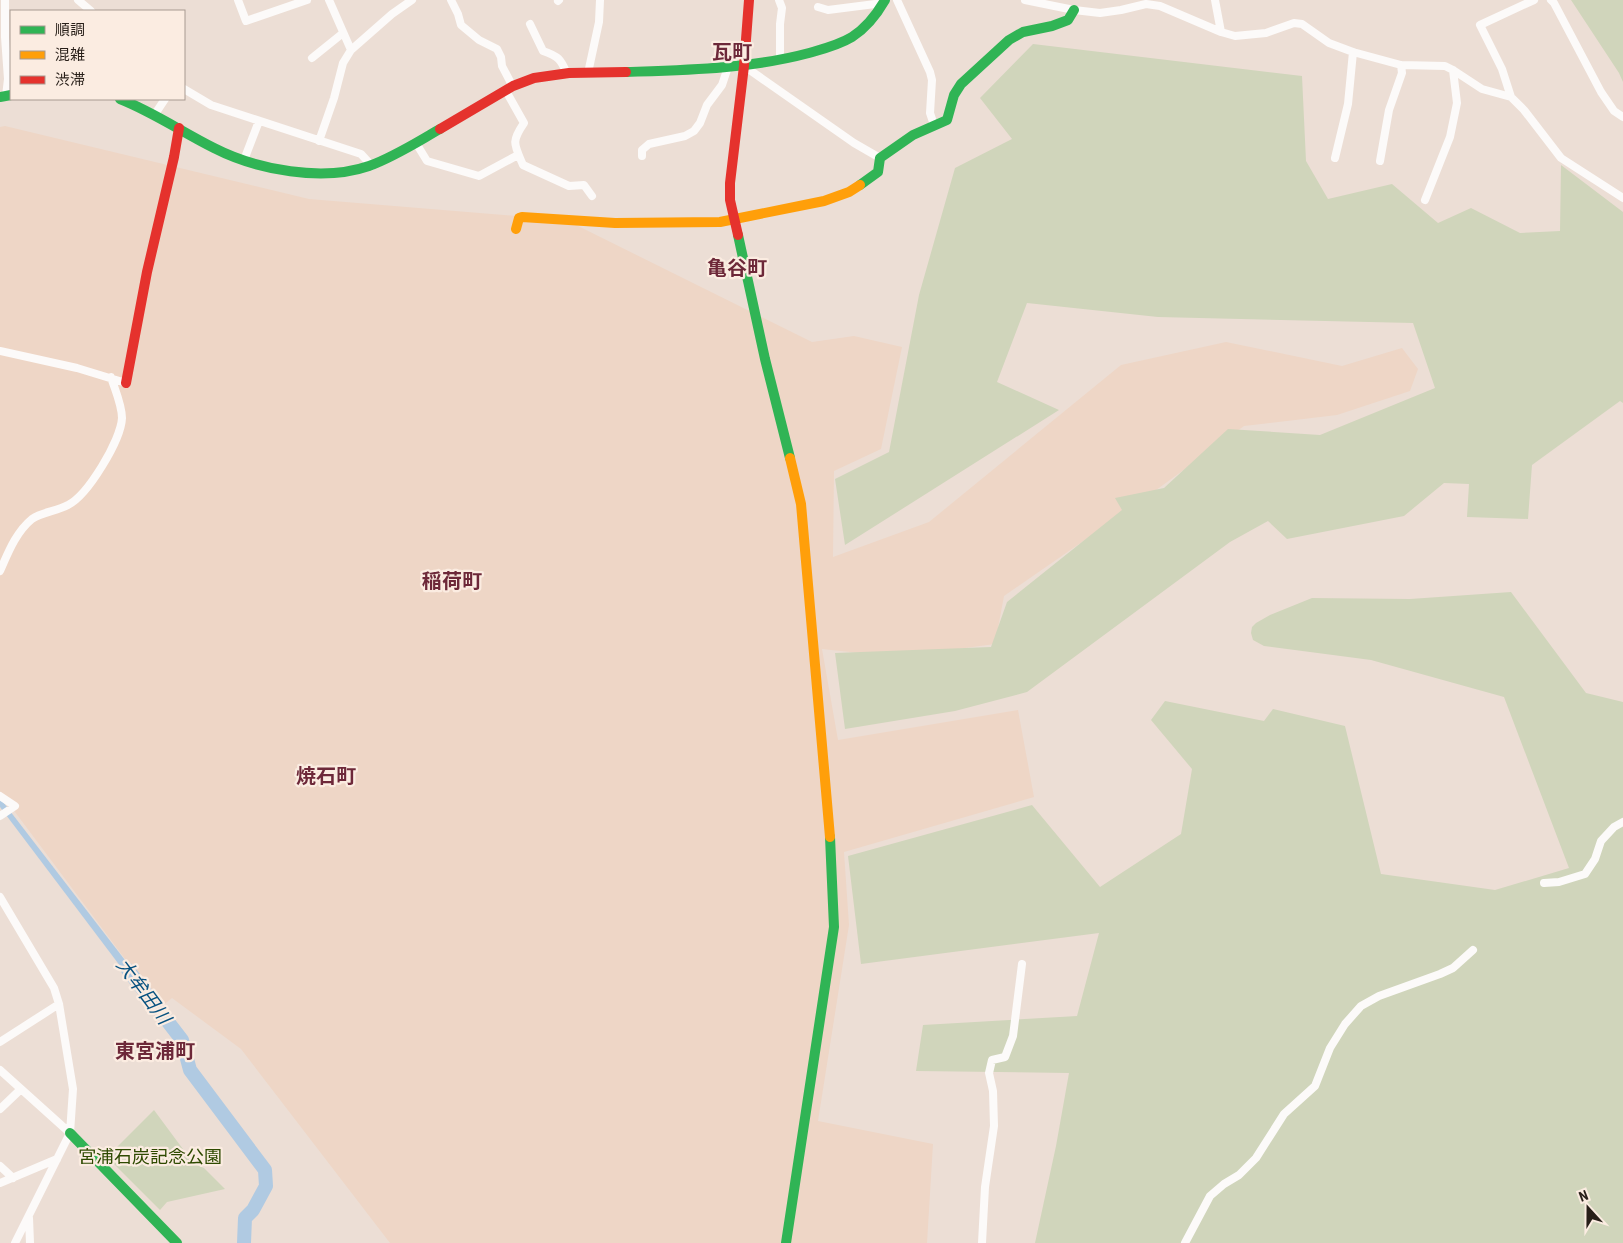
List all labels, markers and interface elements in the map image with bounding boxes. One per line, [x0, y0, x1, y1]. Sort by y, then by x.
legend [10, 10, 185, 100]
text: 順調 [55, 21, 85, 39]
district label: 瓦町 [712, 40, 752, 64]
text: 混雑 [55, 46, 85, 64]
text: 渋滞 [55, 71, 85, 89]
district label: 亀谷町 [707, 256, 767, 280]
district label: 稲荷町 [422, 569, 482, 593]
district label: 焼石町 [296, 764, 356, 788]
water label: 大牟田川 [112, 954, 177, 1030]
district label: 東宮浦町 [115, 1039, 195, 1063]
park label: 宮浦石炭記念公園 [78, 1146, 222, 1167]
north arrow [1563, 1183, 1613, 1233]
text: N [1576, 1187, 1590, 1205]

